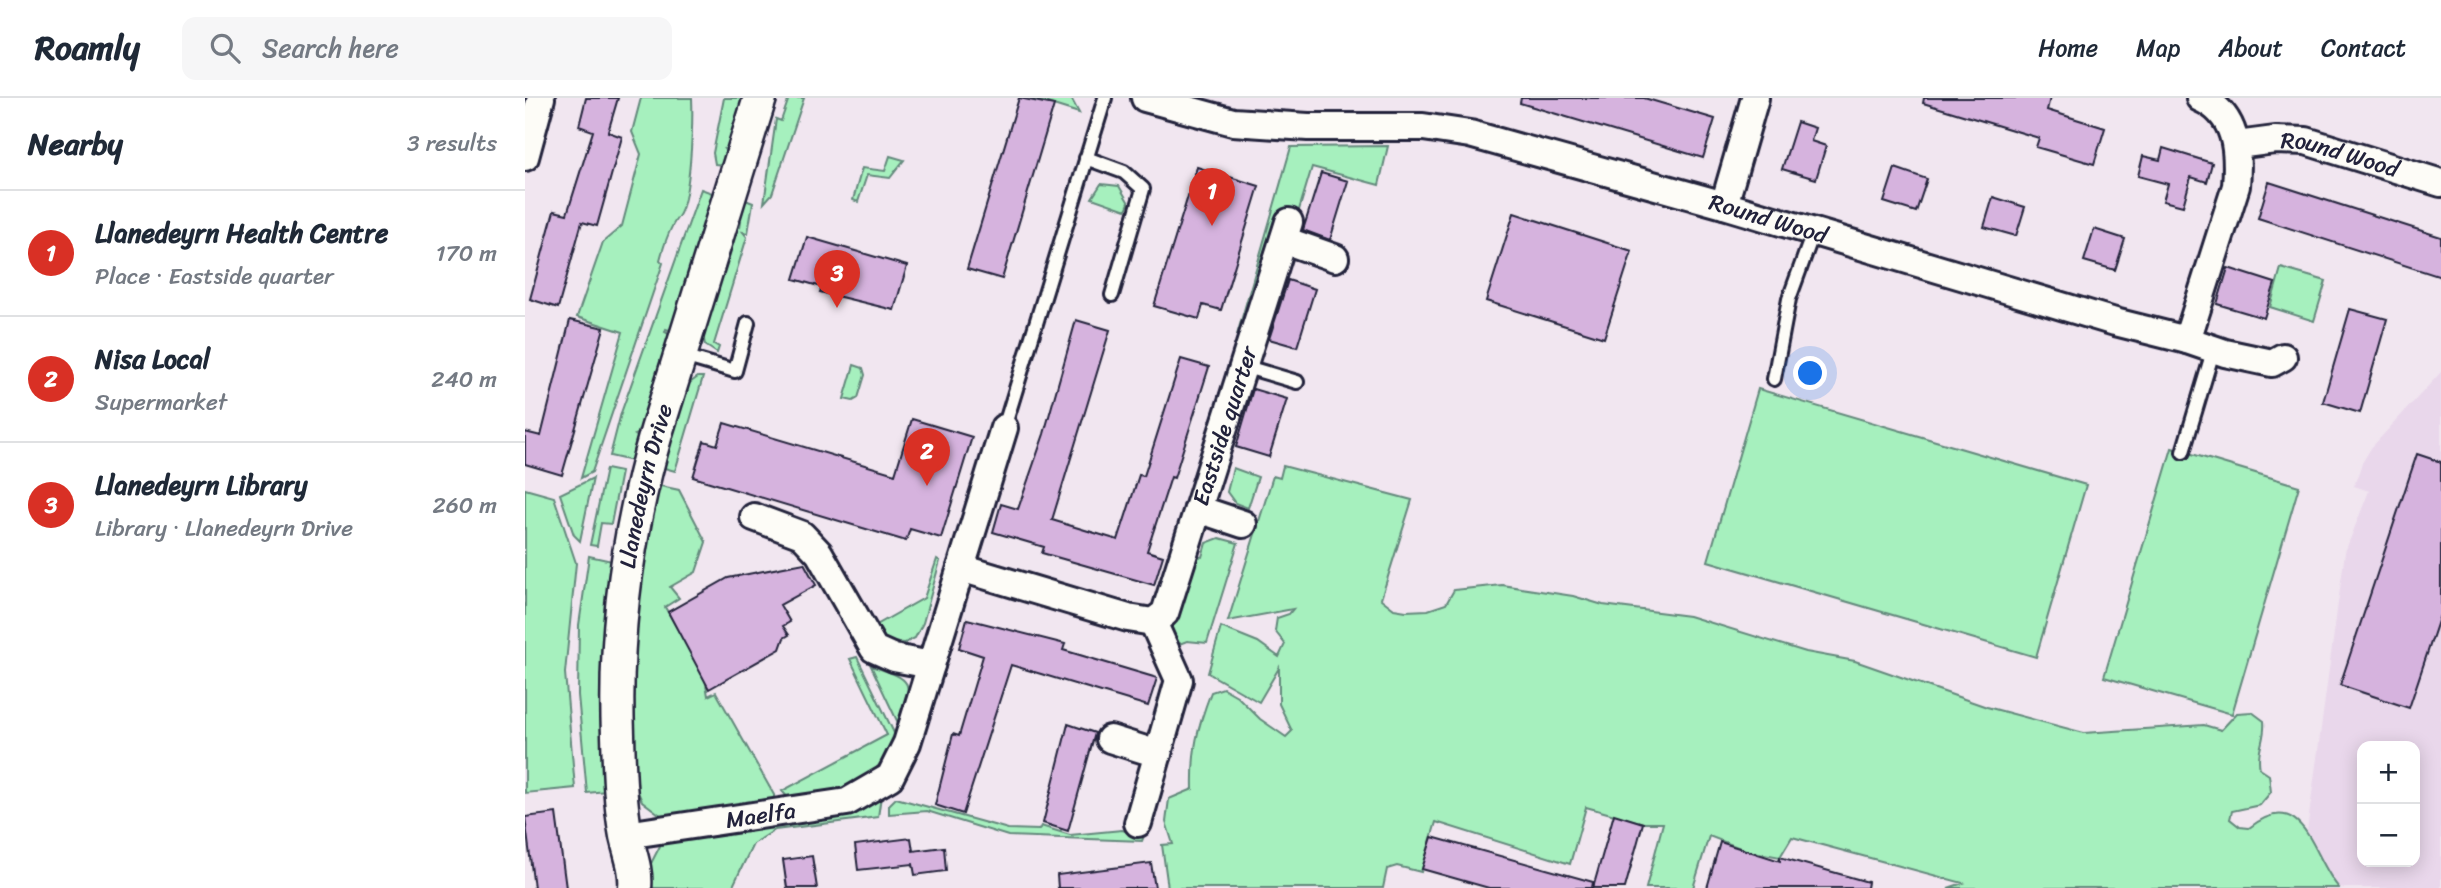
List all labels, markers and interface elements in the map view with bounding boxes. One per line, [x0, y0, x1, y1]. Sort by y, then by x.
search box [182, 17, 672, 80]
text: Roamly [35, 19, 140, 77]
text: Search here [262, 25, 399, 71]
text: Home [2038, 27, 2098, 69]
text: Map [2136, 27, 2180, 69]
text: About [2218, 27, 2283, 69]
text: Contact [2321, 27, 2406, 69]
icon: search [206, 29, 244, 67]
text: Nearby [28, 117, 123, 171]
street label: Round Wood [2280, 120, 2406, 190]
text: 3 results [407, 123, 497, 164]
pin: 1 [1189, 168, 1235, 226]
street label: Round Wood [1704, 182, 1834, 256]
text: Llanedeyrn Health Centre [95, 210, 388, 256]
text: 1 [46, 233, 56, 274]
text: 170 m [436, 233, 497, 274]
pin: 3 [814, 250, 860, 308]
text: Place · Eastside quarter [95, 256, 333, 297]
text: Nisa Local [95, 336, 210, 382]
street label: Eastside quarter [1180, 340, 1270, 511]
your location [1793, 356, 1827, 390]
text: 2 [44, 359, 58, 400]
text: 240 m [431, 359, 497, 400]
text: Supermarket [95, 382, 227, 423]
street label: Llanedeyrn Drive [607, 398, 685, 571]
pin: 2 [904, 428, 950, 486]
text: Llanedeyrn Library [95, 462, 307, 508]
text: 3 [45, 485, 57, 526]
text: 260 m [432, 485, 497, 526]
text: Library · Llanedeyrn Drive [95, 508, 353, 549]
map controls [2357, 741, 2420, 867]
button: + [2357, 741, 2420, 804]
street label: Maelfa [723, 790, 799, 841]
button: − [2357, 804, 2420, 867]

